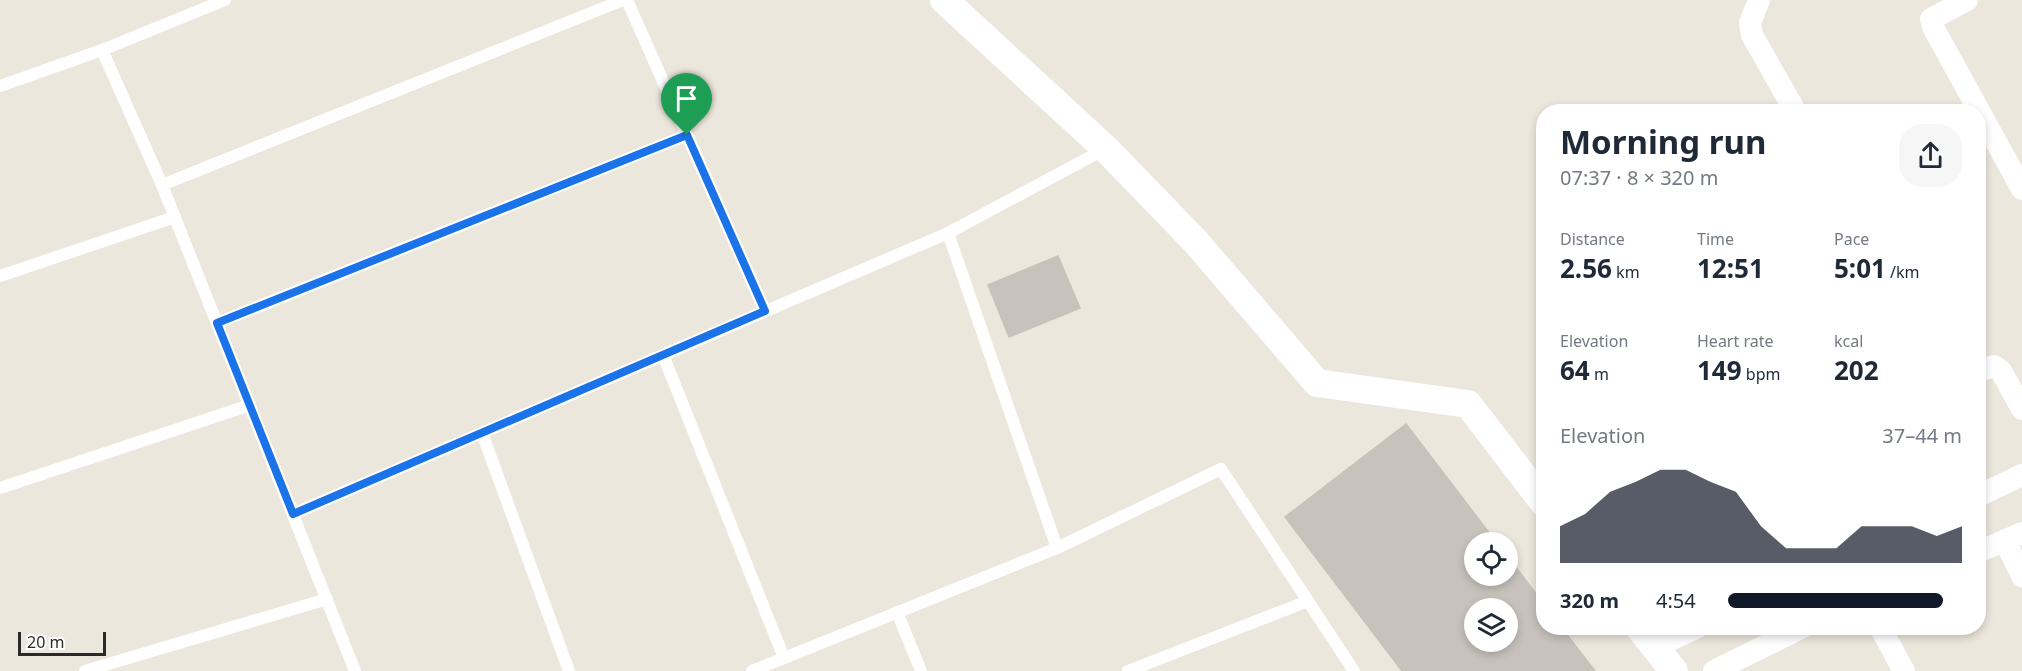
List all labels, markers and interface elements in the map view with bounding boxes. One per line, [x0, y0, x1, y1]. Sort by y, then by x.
pin [661, 73, 712, 135]
icon: arrive [670, 82, 703, 115]
text: Morning run [1560, 119, 1766, 164]
button: share [1899, 124, 1962, 187]
text: 07:37 · 8 × 320 m [1560, 164, 1718, 191]
text: Distance [1560, 228, 1625, 250]
text: Time [1697, 228, 1734, 250]
text: Pace [1834, 228, 1869, 250]
text: 2.56 [1560, 250, 1612, 286]
text: 12:51 [1697, 250, 1764, 286]
text: 5:01 [1834, 250, 1886, 286]
text: km [1612, 261, 1640, 283]
text: /km [1886, 261, 1920, 283]
text: Elevation [1560, 330, 1628, 352]
text: Heart rate [1697, 330, 1773, 352]
text: kcal [1834, 330, 1863, 352]
text: 64 [1560, 352, 1590, 388]
text: 149 [1697, 352, 1742, 388]
text: 202 [1834, 352, 1879, 388]
text: m [1590, 363, 1609, 385]
text: bpm [1742, 363, 1780, 385]
text: Elevation [1560, 422, 1645, 449]
text: 37–44 m [1882, 422, 1962, 449]
map controls [1464, 532, 1518, 652]
button: locate [1464, 532, 1518, 586]
text: 320 m [1560, 587, 1619, 614]
text: 4:54 [1656, 587, 1696, 614]
button: layers [1464, 598, 1518, 652]
scale bar [18, 629, 106, 656]
text: 20 m [27, 631, 64, 653]

